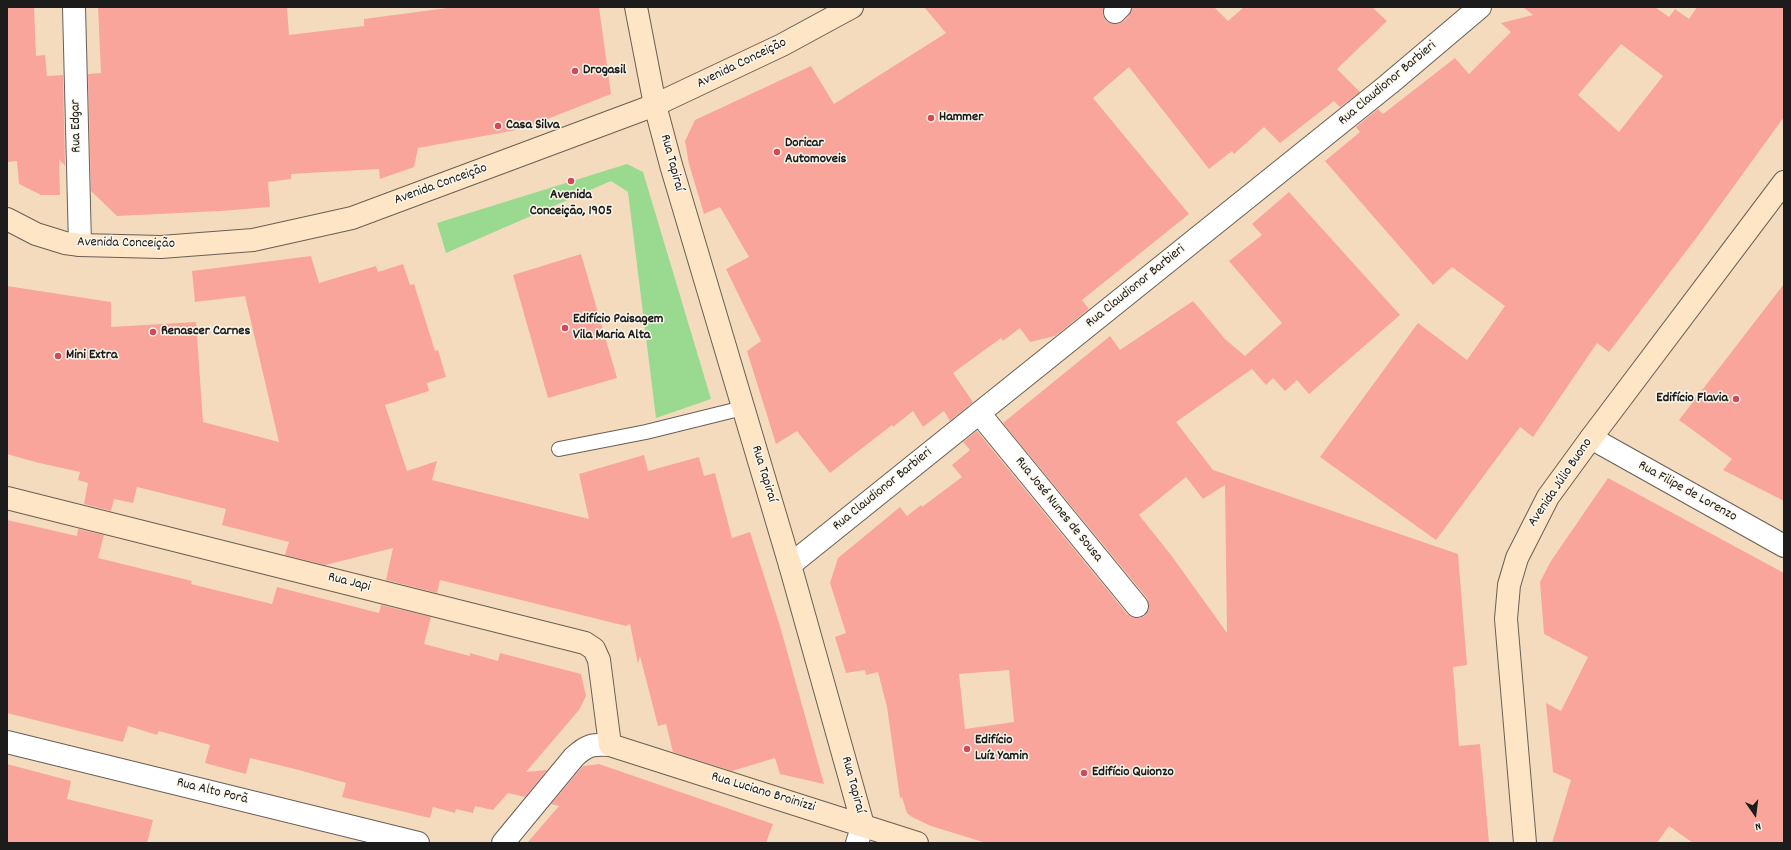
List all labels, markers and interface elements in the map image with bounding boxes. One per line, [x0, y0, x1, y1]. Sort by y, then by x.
street label: Avenida Conceição [694, 35, 790, 93]
street label: Rua Claudionor Barbieri [1336, 38, 1440, 130]
place label: Drogasil [583, 63, 626, 79]
marker: Drogasil [570, 66, 580, 76]
street label: Rua Edgar [68, 99, 86, 153]
place label: Hammer [939, 110, 983, 126]
marker: Hammer [926, 113, 936, 123]
place label: Casa Silva [506, 118, 560, 134]
marker: Casa Silva [493, 121, 503, 131]
street label: Rua Tapiraí [655, 133, 687, 193]
place label: Doricar Automoveis [785, 136, 846, 168]
marker: Doricar Automoveis [772, 147, 782, 157]
street label: Avenida Conceição [392, 160, 490, 210]
marker: Avenida Conceição, 1905 [566, 176, 576, 186]
place label: Avenida Conceição, 1905 [530, 188, 612, 220]
street label: Avenida Conceição [77, 235, 175, 253]
street label: Rua Claudionor Barbieri [1083, 242, 1189, 332]
place label: Edifício Paisagem Vila Maria Alta [573, 312, 663, 344]
marker: Edifício Paisagem Vila Maria Alta [560, 323, 570, 333]
place label: Renascer Carnes [161, 324, 250, 340]
marker: Renascer Carnes [148, 327, 158, 337]
place label: Mini Extra [66, 348, 117, 364]
marker: Mini Extra [53, 351, 63, 361]
place label: Edifício Flavia [1656, 391, 1728, 407]
marker: Edifício Flavia [1731, 394, 1741, 404]
street label: Avenida Júlio Buono [1525, 436, 1597, 530]
street label: Rua Tapiraí [746, 444, 780, 504]
street label: Rua Claudionor Barbieri [830, 445, 936, 535]
street label: Rua José Nunes de Sousa [1010, 454, 1106, 566]
street label: Rua Filipe de Lorenzo [1635, 458, 1739, 526]
street label: Rua Japi [326, 570, 372, 596]
place label: Edifício Luíz Yamin [975, 733, 1028, 766]
marker: Edifício Luíz Yamin [962, 744, 972, 754]
street label: Rua Tapiraí [836, 755, 868, 815]
place label: Edifício Quionzo [1092, 765, 1174, 781]
marker: Edifício Quionzo [1079, 768, 1089, 778]
street label: Rua Luciano Broinizzi [709, 769, 817, 817]
street label: Rua Alto Porã [175, 775, 249, 809]
north arrow [1735, 794, 1775, 834]
text: N [1753, 817, 1762, 834]

